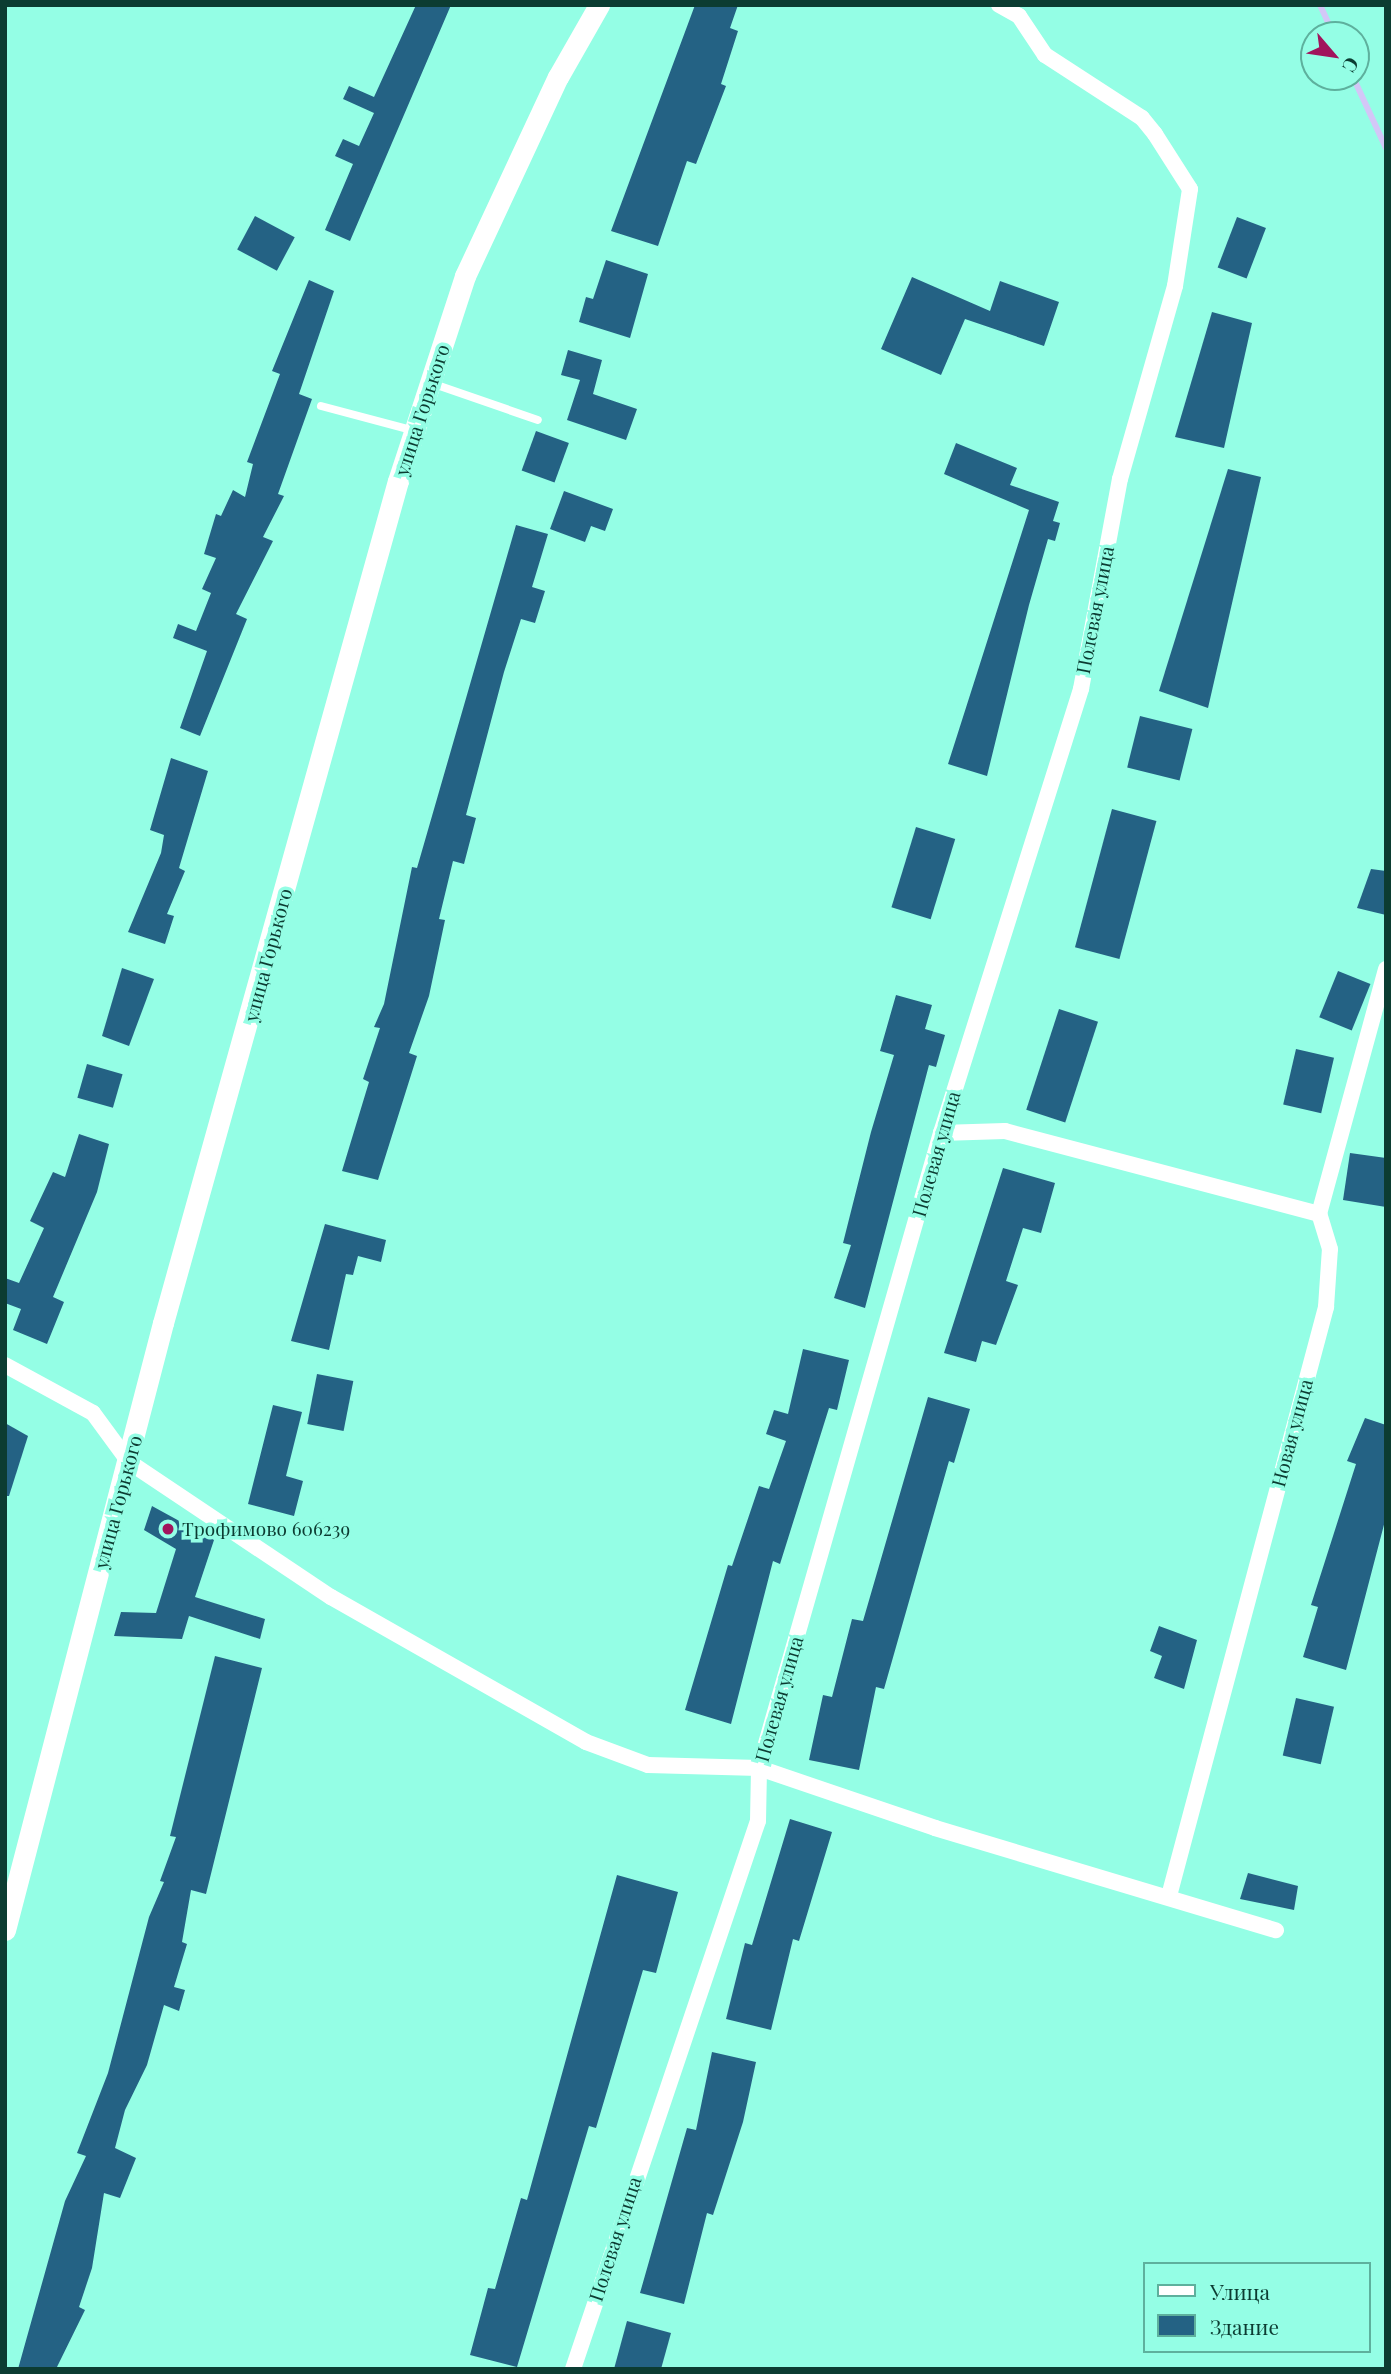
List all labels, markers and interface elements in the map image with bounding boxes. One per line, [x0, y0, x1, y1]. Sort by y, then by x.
north arrow [1300, 21, 1370, 91]
text: С [1337, 53, 1366, 77]
street label: улица Горького [390, 341, 454, 479]
street label: Полевая улица [1071, 544, 1119, 676]
street label: улица Горького [239, 886, 297, 1024]
street label: Полевая улица [907, 1089, 965, 1219]
street label: Новая улица [1267, 1377, 1317, 1489]
street label: улица Горького [89, 1433, 147, 1571]
place label: Трофимово 606239 [182, 1518, 350, 1540]
marker: Трофимово 606239 [160, 1521, 176, 1537]
street label: Полевая улица [750, 1634, 808, 1764]
street label: Полевая улица [584, 2174, 646, 2304]
legend [1142, 2262, 1370, 2353]
text: Улица [1210, 2277, 1270, 2305]
text: Здание [1210, 2312, 1279, 2340]

